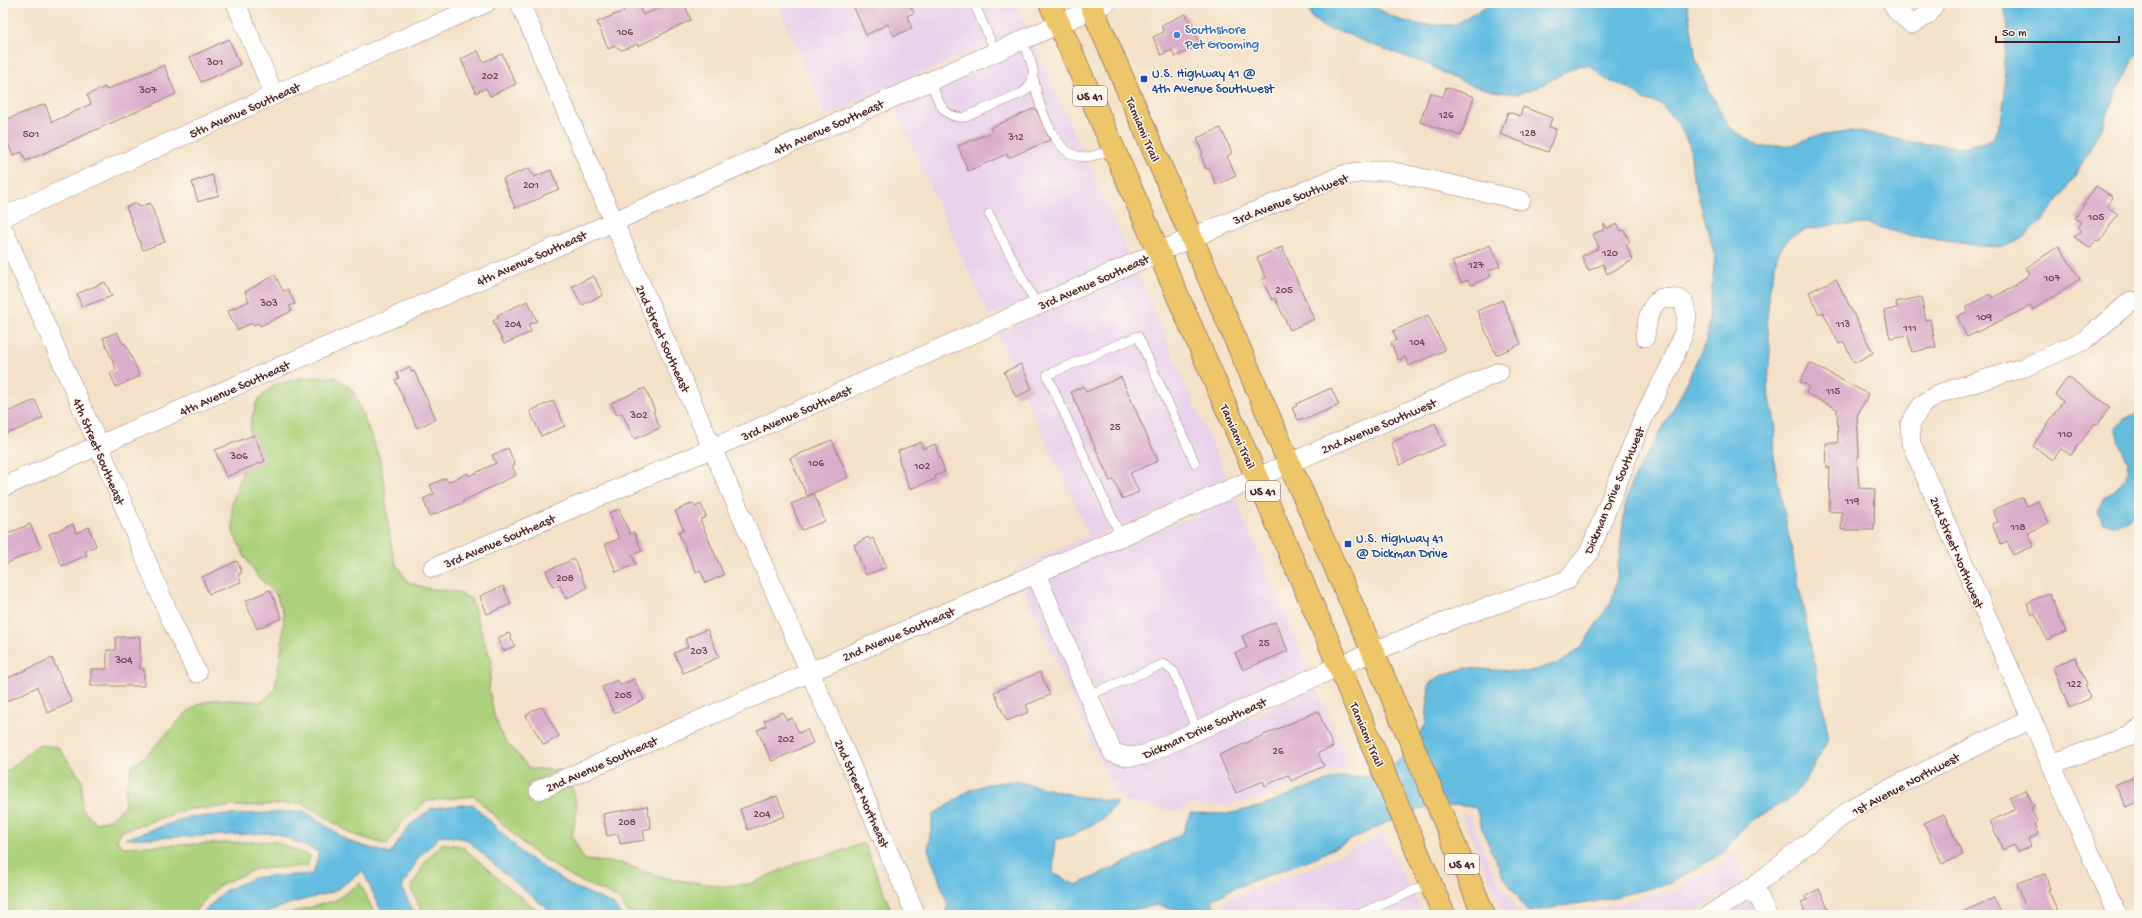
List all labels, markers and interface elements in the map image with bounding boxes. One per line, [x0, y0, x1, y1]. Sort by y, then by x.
scale bar [1996, 18, 2119, 44]
place label: Southshore Pet Grooming [1184, 23, 1259, 53]
house number: 106 [616, 27, 634, 39]
text: 50 m [2002, 27, 2027, 41]
marker: Southshore Pet Grooming [1172, 30, 1182, 40]
house number: 301 [206, 57, 223, 69]
place label: U.S. Highway 41 @ 4th Avenue Southwest [1152, 67, 1275, 97]
house number: 202 [481, 71, 499, 83]
marker: U.S. Highway 41 @ 4th Avenue Southwest [1139, 74, 1149, 84]
street label: 5th Avenue Southeast [187, 79, 304, 142]
house number: 307 [138, 85, 157, 97]
road number: US 41 [1073, 86, 1107, 106]
street label: Tamiami Trail [1121, 94, 1162, 165]
street label: 4th Avenue Southeast [772, 97, 888, 159]
house number: 126 [1437, 110, 1454, 122]
house number: 128 [1519, 128, 1536, 140]
house number: 501 [23, 129, 39, 141]
house number: 312 [1007, 132, 1024, 144]
street label: 3rd Avenue Southwest [1230, 171, 1352, 230]
house number: 201 [523, 180, 539, 192]
house number: 105 [2087, 212, 2104, 224]
street label: 4th Avenue Southeast [475, 228, 591, 290]
house number: 120 [1601, 248, 1618, 260]
street label: 3rd Avenue Southeast [1036, 251, 1153, 315]
house number: 127 [1467, 260, 1484, 272]
house number: 107 [2043, 273, 2060, 285]
street label: 2nd Street Southeast [631, 283, 693, 397]
house number: 205 [1275, 285, 1293, 297]
house number: 303 [259, 298, 278, 310]
house number: 109 [1975, 312, 1993, 324]
house number: 204 [505, 319, 522, 331]
house number: 113 [1835, 319, 1851, 331]
house number: 111 [1902, 323, 1917, 335]
house number: 104 [1408, 337, 1426, 349]
street label: 4th Avenue Southeast [178, 358, 294, 420]
street label: 3rd Avenue Southeast [739, 382, 856, 446]
house number: 115 [1825, 386, 1841, 398]
street label: 4th Street Southeast [68, 396, 128, 509]
street label: 2nd Avenue Southwest [1319, 396, 1440, 458]
street label: Tamiami Trail [1215, 401, 1258, 472]
house number: 302 [629, 410, 648, 422]
house number: 25 [1109, 422, 1121, 434]
street label: Dickman Drive Southwest [1581, 424, 1650, 558]
house number: 110 [2056, 429, 2073, 441]
house number: 306 [229, 451, 248, 463]
house number: 106 [807, 458, 825, 470]
house number: 102 [913, 461, 931, 473]
road number: US 41 [1246, 481, 1280, 501]
street label: 2nd Street Northwest [1925, 495, 1987, 613]
house number: 119 [1844, 496, 1860, 508]
street label: 3rd Avenue Southeast [441, 511, 559, 573]
house number: 118 [2010, 522, 2025, 534]
place label: U.S. Highway 41 @ Dickman Drive [1356, 532, 1448, 562]
marker: U.S. Highway 41 @ Dickman Drive [1343, 539, 1353, 549]
house number: 208 [556, 573, 574, 585]
street label: 2nd Avenue Southeast [841, 604, 959, 666]
house number: 25 [1258, 638, 1270, 650]
house number: 203 [690, 646, 708, 658]
house number: 304 [114, 655, 133, 667]
house number: 122 [2065, 679, 2082, 691]
house number: 205 [614, 690, 632, 702]
street label: Dickman Drive Southeast [1140, 695, 1271, 764]
street label: Tamiami Trail [1345, 699, 1386, 770]
street label: 2nd Avenue Southeast [544, 733, 662, 797]
house number: 202 [777, 734, 795, 746]
street label: 2nd Street Northeast [830, 737, 892, 852]
house number: 26 [1273, 746, 1284, 758]
street label: 1st Avenue Northwest [1849, 750, 1964, 820]
house number: 204 [754, 809, 771, 821]
house number: 208 [618, 817, 636, 829]
road number: US 41 [1445, 854, 1479, 874]

